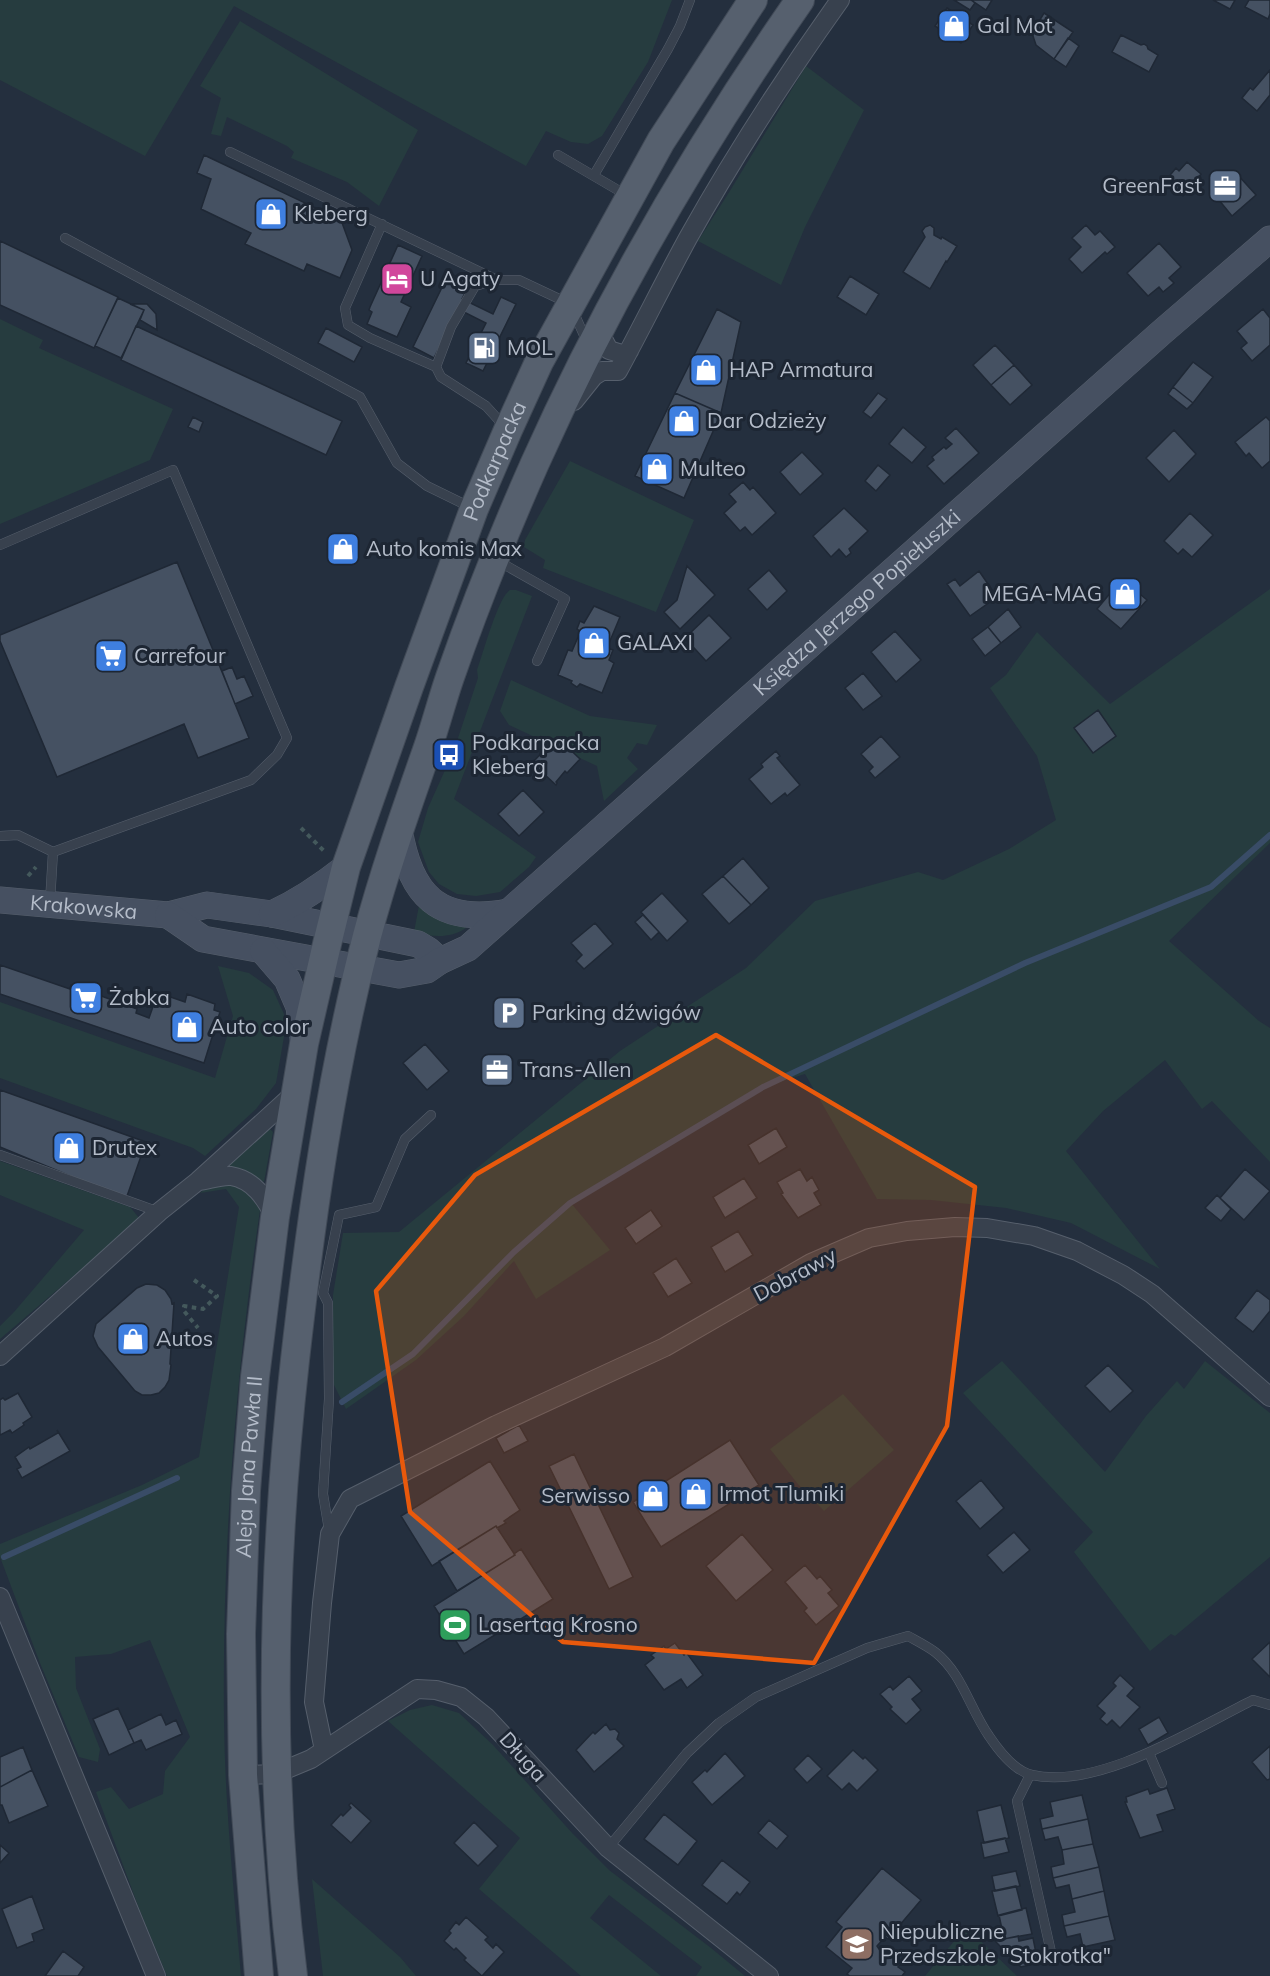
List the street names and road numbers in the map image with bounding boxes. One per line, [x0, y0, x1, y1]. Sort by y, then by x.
street label: Podkarpacka [457, 397, 531, 524]
street label: Księdza Jerzego Popiełuszki [747, 503, 965, 701]
street label: Krakowska [29, 889, 139, 924]
street label: Dobrawy [749, 1242, 840, 1307]
street label: Aleja Jana Pawła II [230, 1375, 267, 1559]
street label: Długa [495, 1726, 553, 1787]

